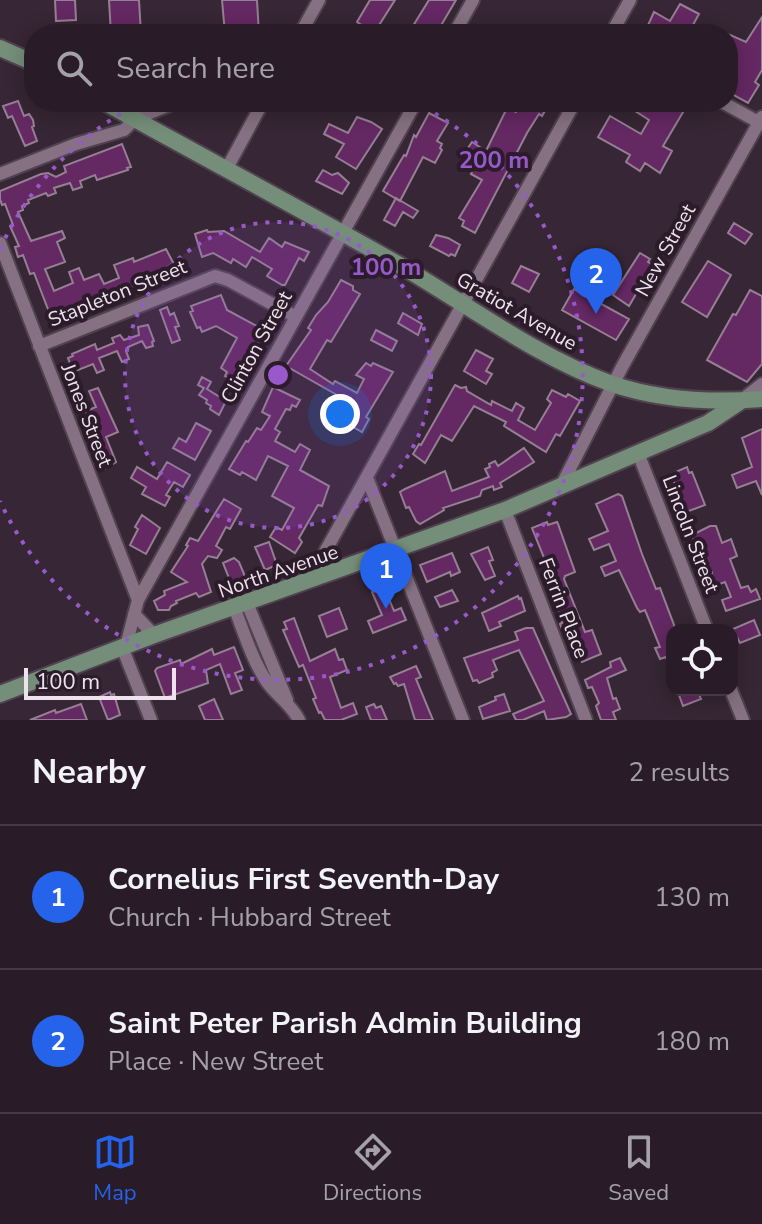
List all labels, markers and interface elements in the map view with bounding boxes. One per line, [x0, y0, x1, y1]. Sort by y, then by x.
search box [24, 24, 738, 112]
icon: search [52, 46, 96, 90]
text: Search here [116, 48, 275, 89]
text: 200 m [459, 144, 529, 176]
street label: New Street [629, 198, 702, 301]
pin: 2 [570, 248, 622, 314]
text: 100 m [351, 251, 421, 283]
street label: Stapleton Street [44, 253, 191, 334]
street label: Gratiot Avenue [452, 266, 582, 357]
street label: Clinton Street [214, 285, 299, 408]
street label: Jones Street [54, 359, 119, 472]
centre of rings [264, 361, 292, 389]
your location [320, 394, 360, 434]
street label: Lincoln Street [656, 471, 726, 598]
street label: North Avenue [215, 538, 342, 605]
pin: 1 [360, 543, 412, 609]
street label: Ferrin Place [532, 554, 595, 662]
map controls [666, 624, 738, 696]
button: locate [666, 624, 738, 696]
scale bar [24, 664, 176, 700]
text: 100 m [36, 667, 100, 697]
text: Nearby [32, 749, 146, 795]
text: 2 results [629, 755, 730, 790]
text: Cornelius First Seventh-Day [108, 859, 499, 900]
text: 1 [50, 880, 66, 915]
text: 130 m [654, 880, 730, 915]
text: Church · Hubbard Street [108, 900, 390, 935]
text: Saint Peter Parish Admin Building [108, 1003, 582, 1044]
text: 2 [50, 1024, 66, 1059]
text: 180 m [654, 1024, 730, 1059]
text: Place · New Street [108, 1044, 323, 1079]
tab: Map [93, 1130, 137, 1208]
tab: Directions [323, 1130, 422, 1208]
tab: Saved [608, 1130, 669, 1208]

